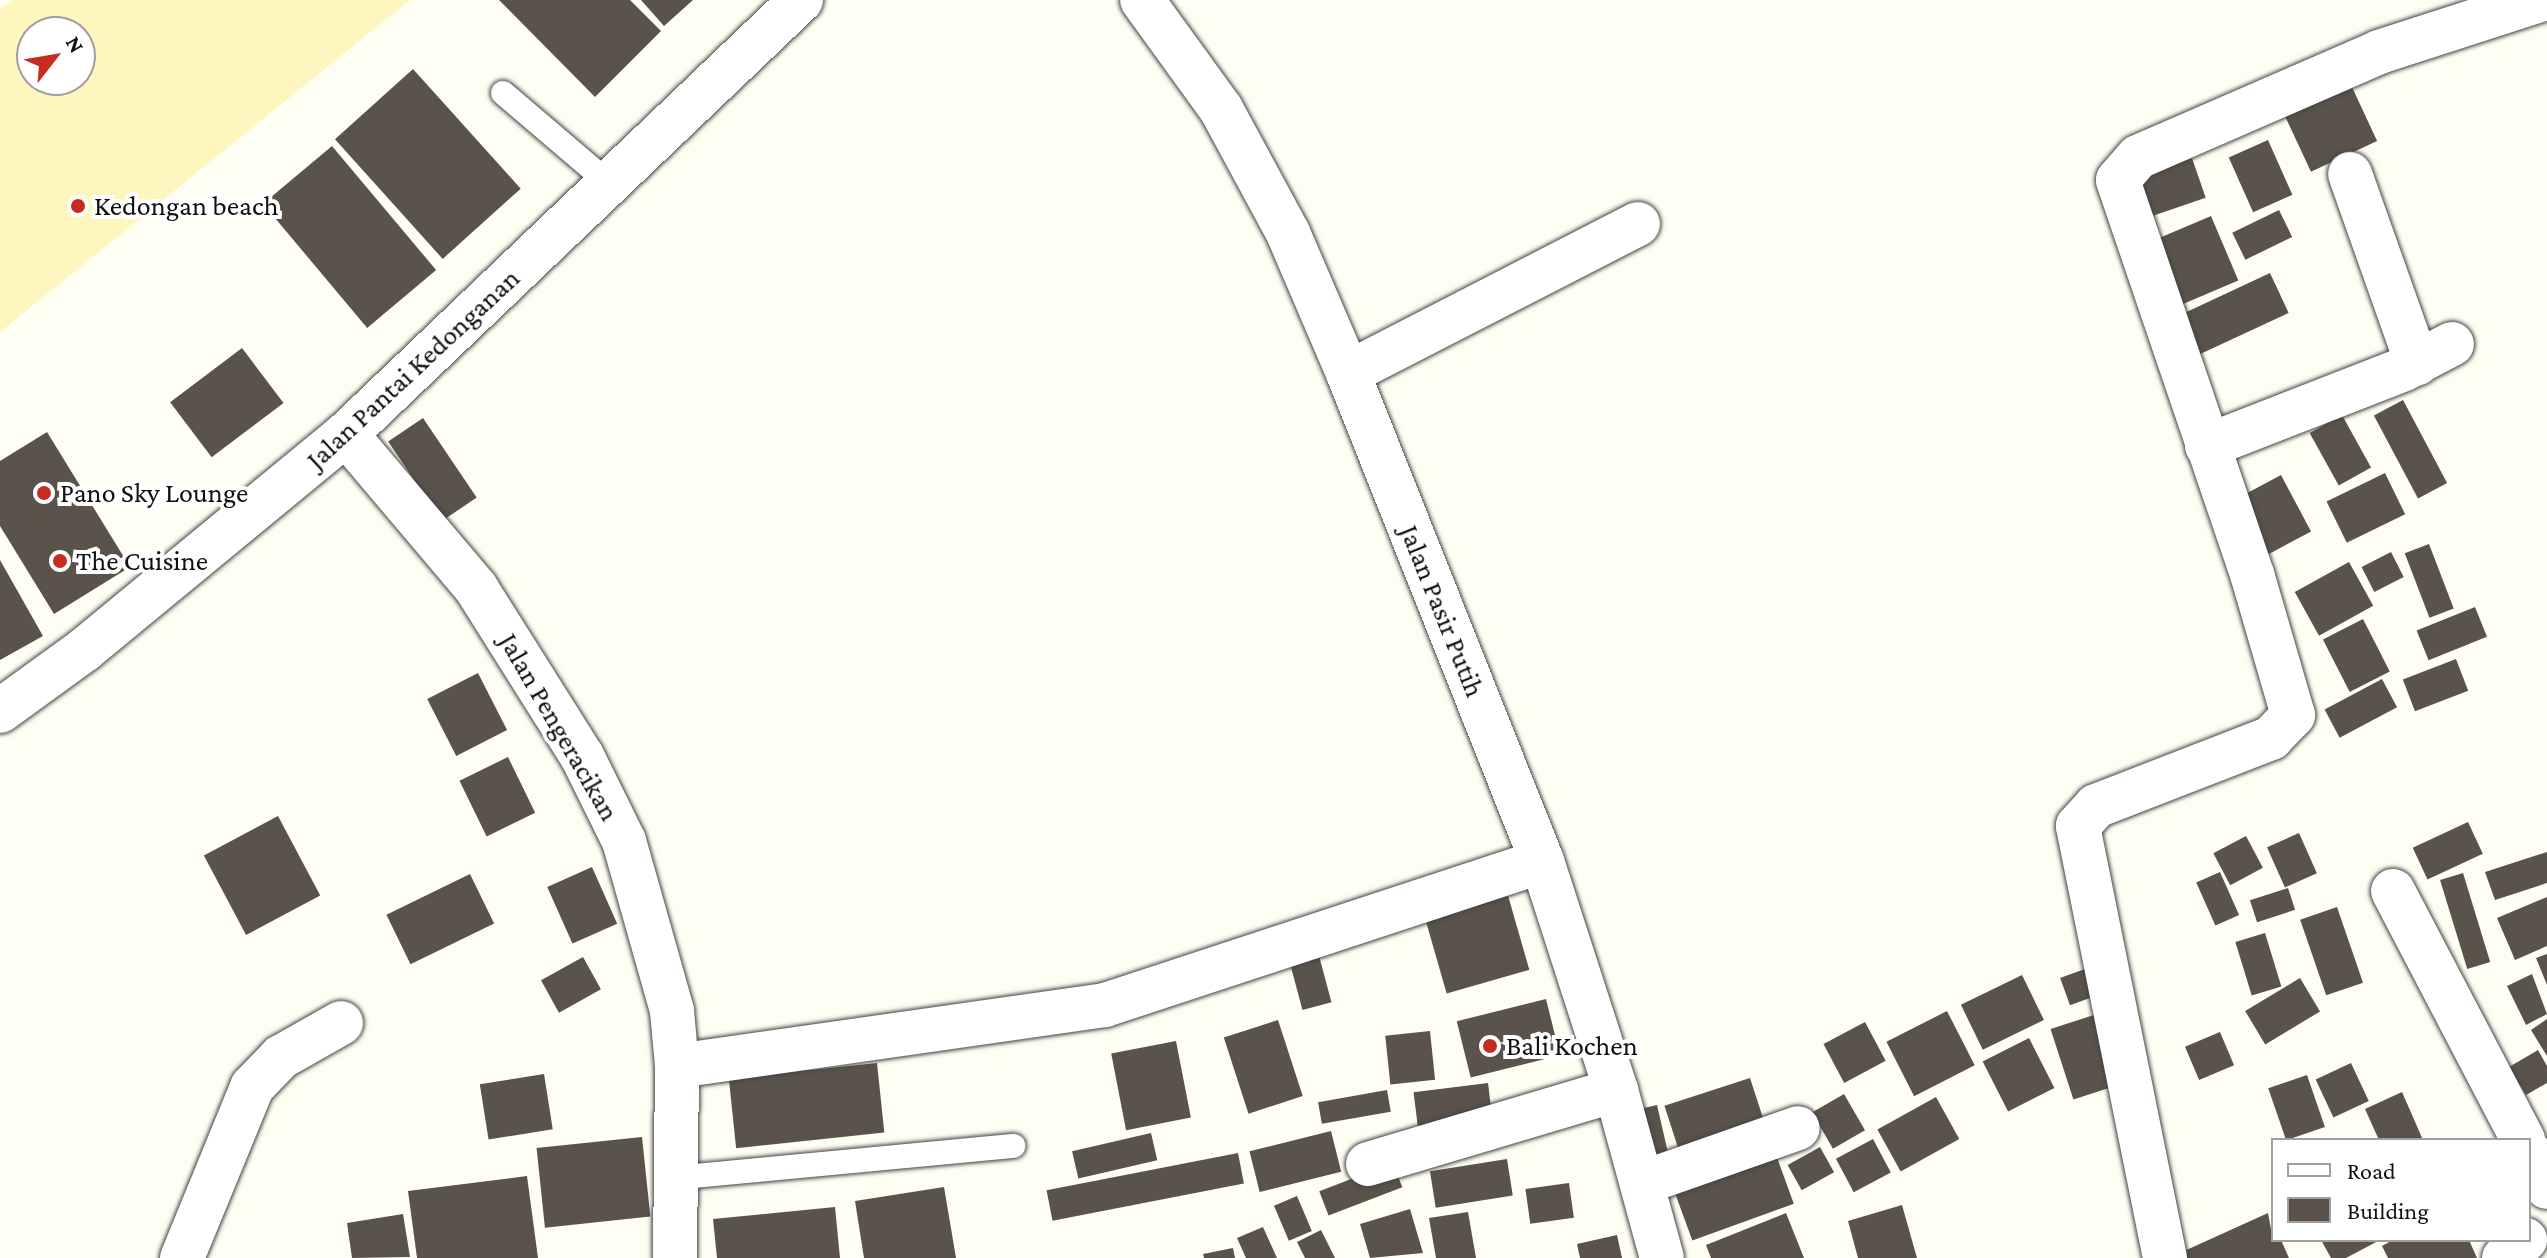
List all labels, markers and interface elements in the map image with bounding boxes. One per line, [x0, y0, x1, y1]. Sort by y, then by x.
north arrow [16, 16, 96, 96]
text: N [61, 32, 90, 57]
place label: Kedongan beach [94, 189, 279, 223]
marker: Kedongan beach [69, 197, 87, 215]
street label: Jalan Pantai Kedonganan [299, 261, 527, 477]
place label: Pano Sky Lounge [60, 476, 248, 510]
marker: Pano Sky Lounge [35, 484, 53, 502]
street label: Jalan Pasir Putih [1392, 520, 1492, 702]
place label: The Cuisine [76, 544, 208, 578]
marker: The Cuisine [51, 552, 69, 570]
street label: Jalan Pengeracikan [492, 627, 626, 827]
place label: Bali Kochen [1506, 1029, 1638, 1063]
marker: Bali Kochen [1481, 1037, 1499, 1055]
legend [2271, 1138, 2531, 1242]
text: Road [2347, 1157, 2396, 1184]
text: Building [2347, 1197, 2429, 1224]

